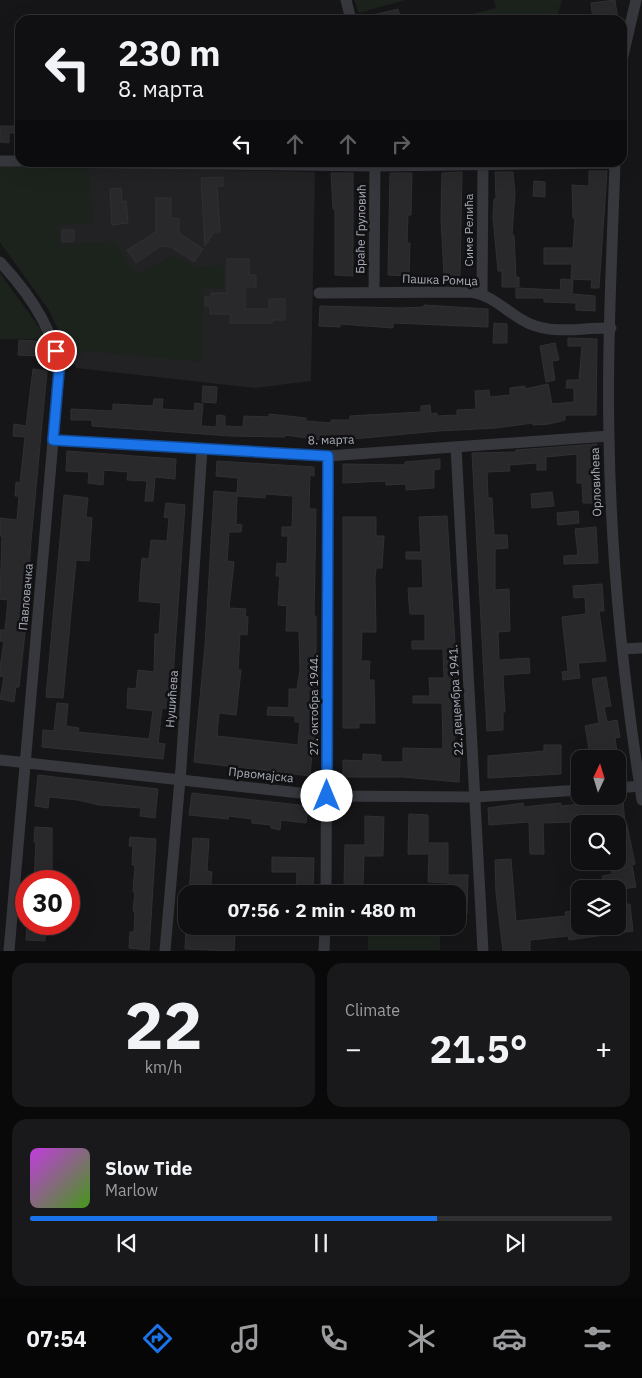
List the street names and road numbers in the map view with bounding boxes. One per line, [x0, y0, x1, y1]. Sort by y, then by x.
street label: Браће Груловић [352, 184, 369, 274]
street label: Симе Релића [461, 193, 476, 266]
street label: Пашка Ромца [402, 271, 479, 288]
street label: 8. марта [307, 432, 355, 447]
street label: Орловићева [587, 447, 604, 517]
street label: Павловачка [15, 562, 36, 631]
street label: 22. децембра 1941. [445, 644, 466, 756]
street label: 27. октобра 1944. [306, 654, 321, 756]
street label: Нушићева [162, 669, 181, 728]
street label: Првомајска [228, 764, 295, 785]

